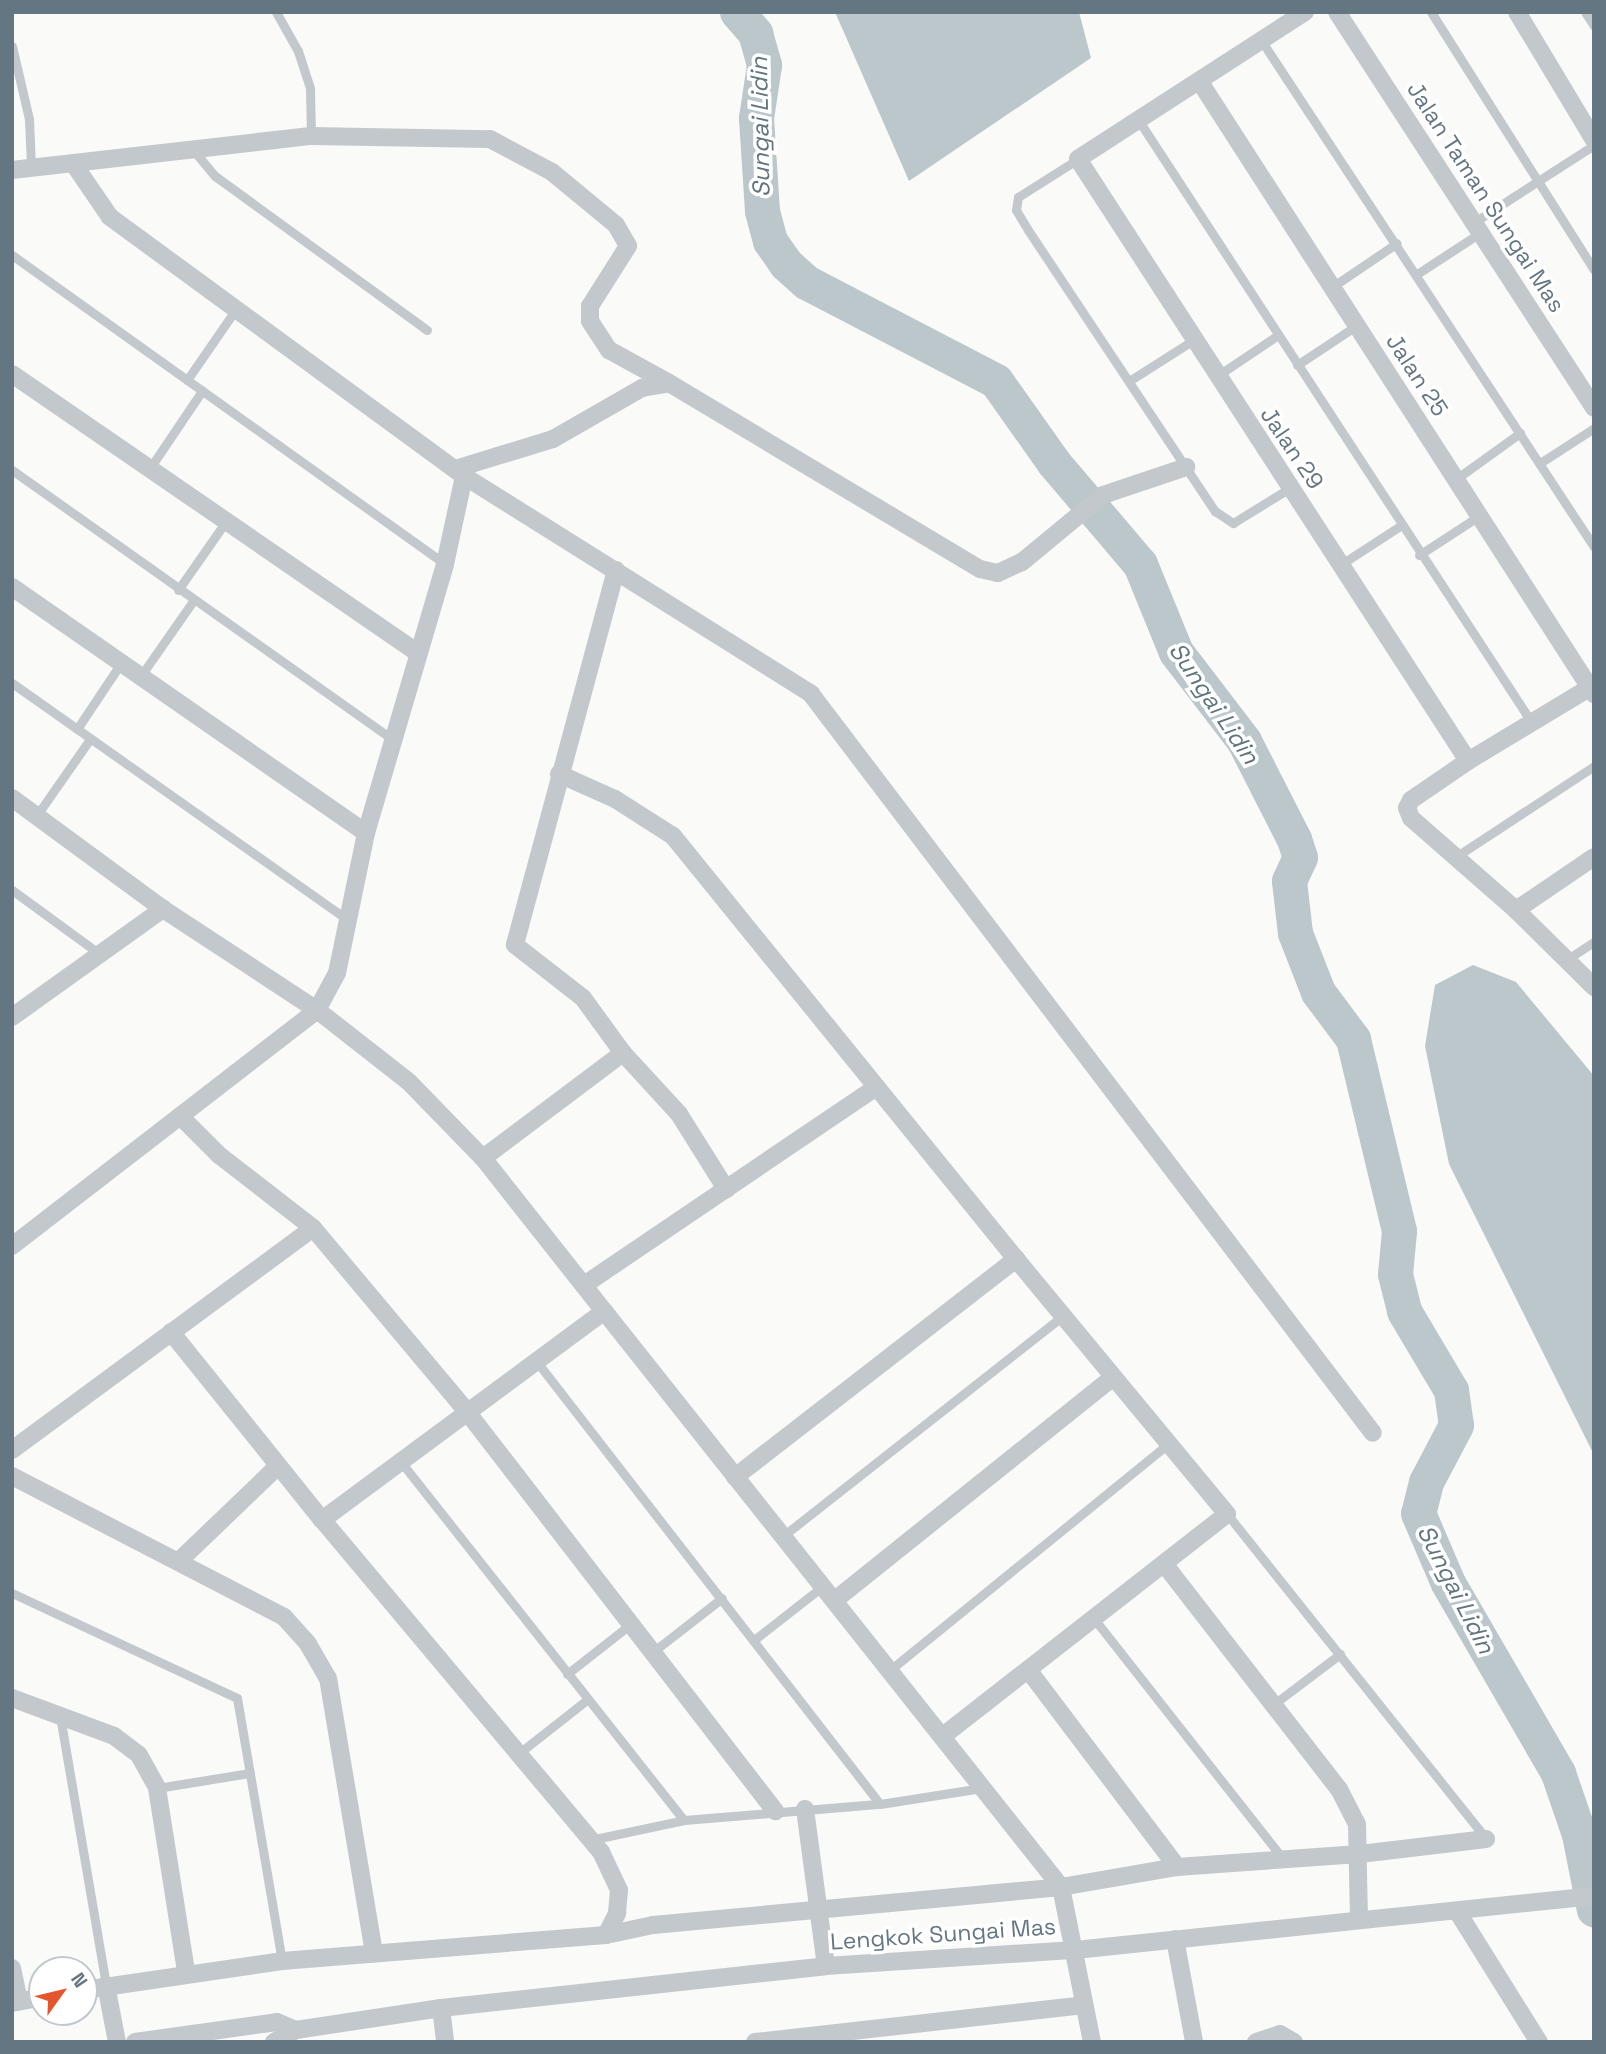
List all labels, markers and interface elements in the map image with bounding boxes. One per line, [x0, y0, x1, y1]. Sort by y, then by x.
water label: Sungai Lidin [744, 57, 776, 197]
street label: Jalan Taman Sungai Mas [1401, 76, 1571, 318]
street label: Jalan 25 [1380, 329, 1454, 421]
street label: Jalan 29 [1255, 402, 1329, 494]
water label: Sungai Lidin [1163, 637, 1265, 769]
water label: Sungai Lidin [1411, 1520, 1501, 1658]
street label: Lengkok Sungai Mas [829, 1912, 1057, 1956]
north arrow [28, 1956, 98, 2026]
text: N [65, 1968, 93, 1992]

